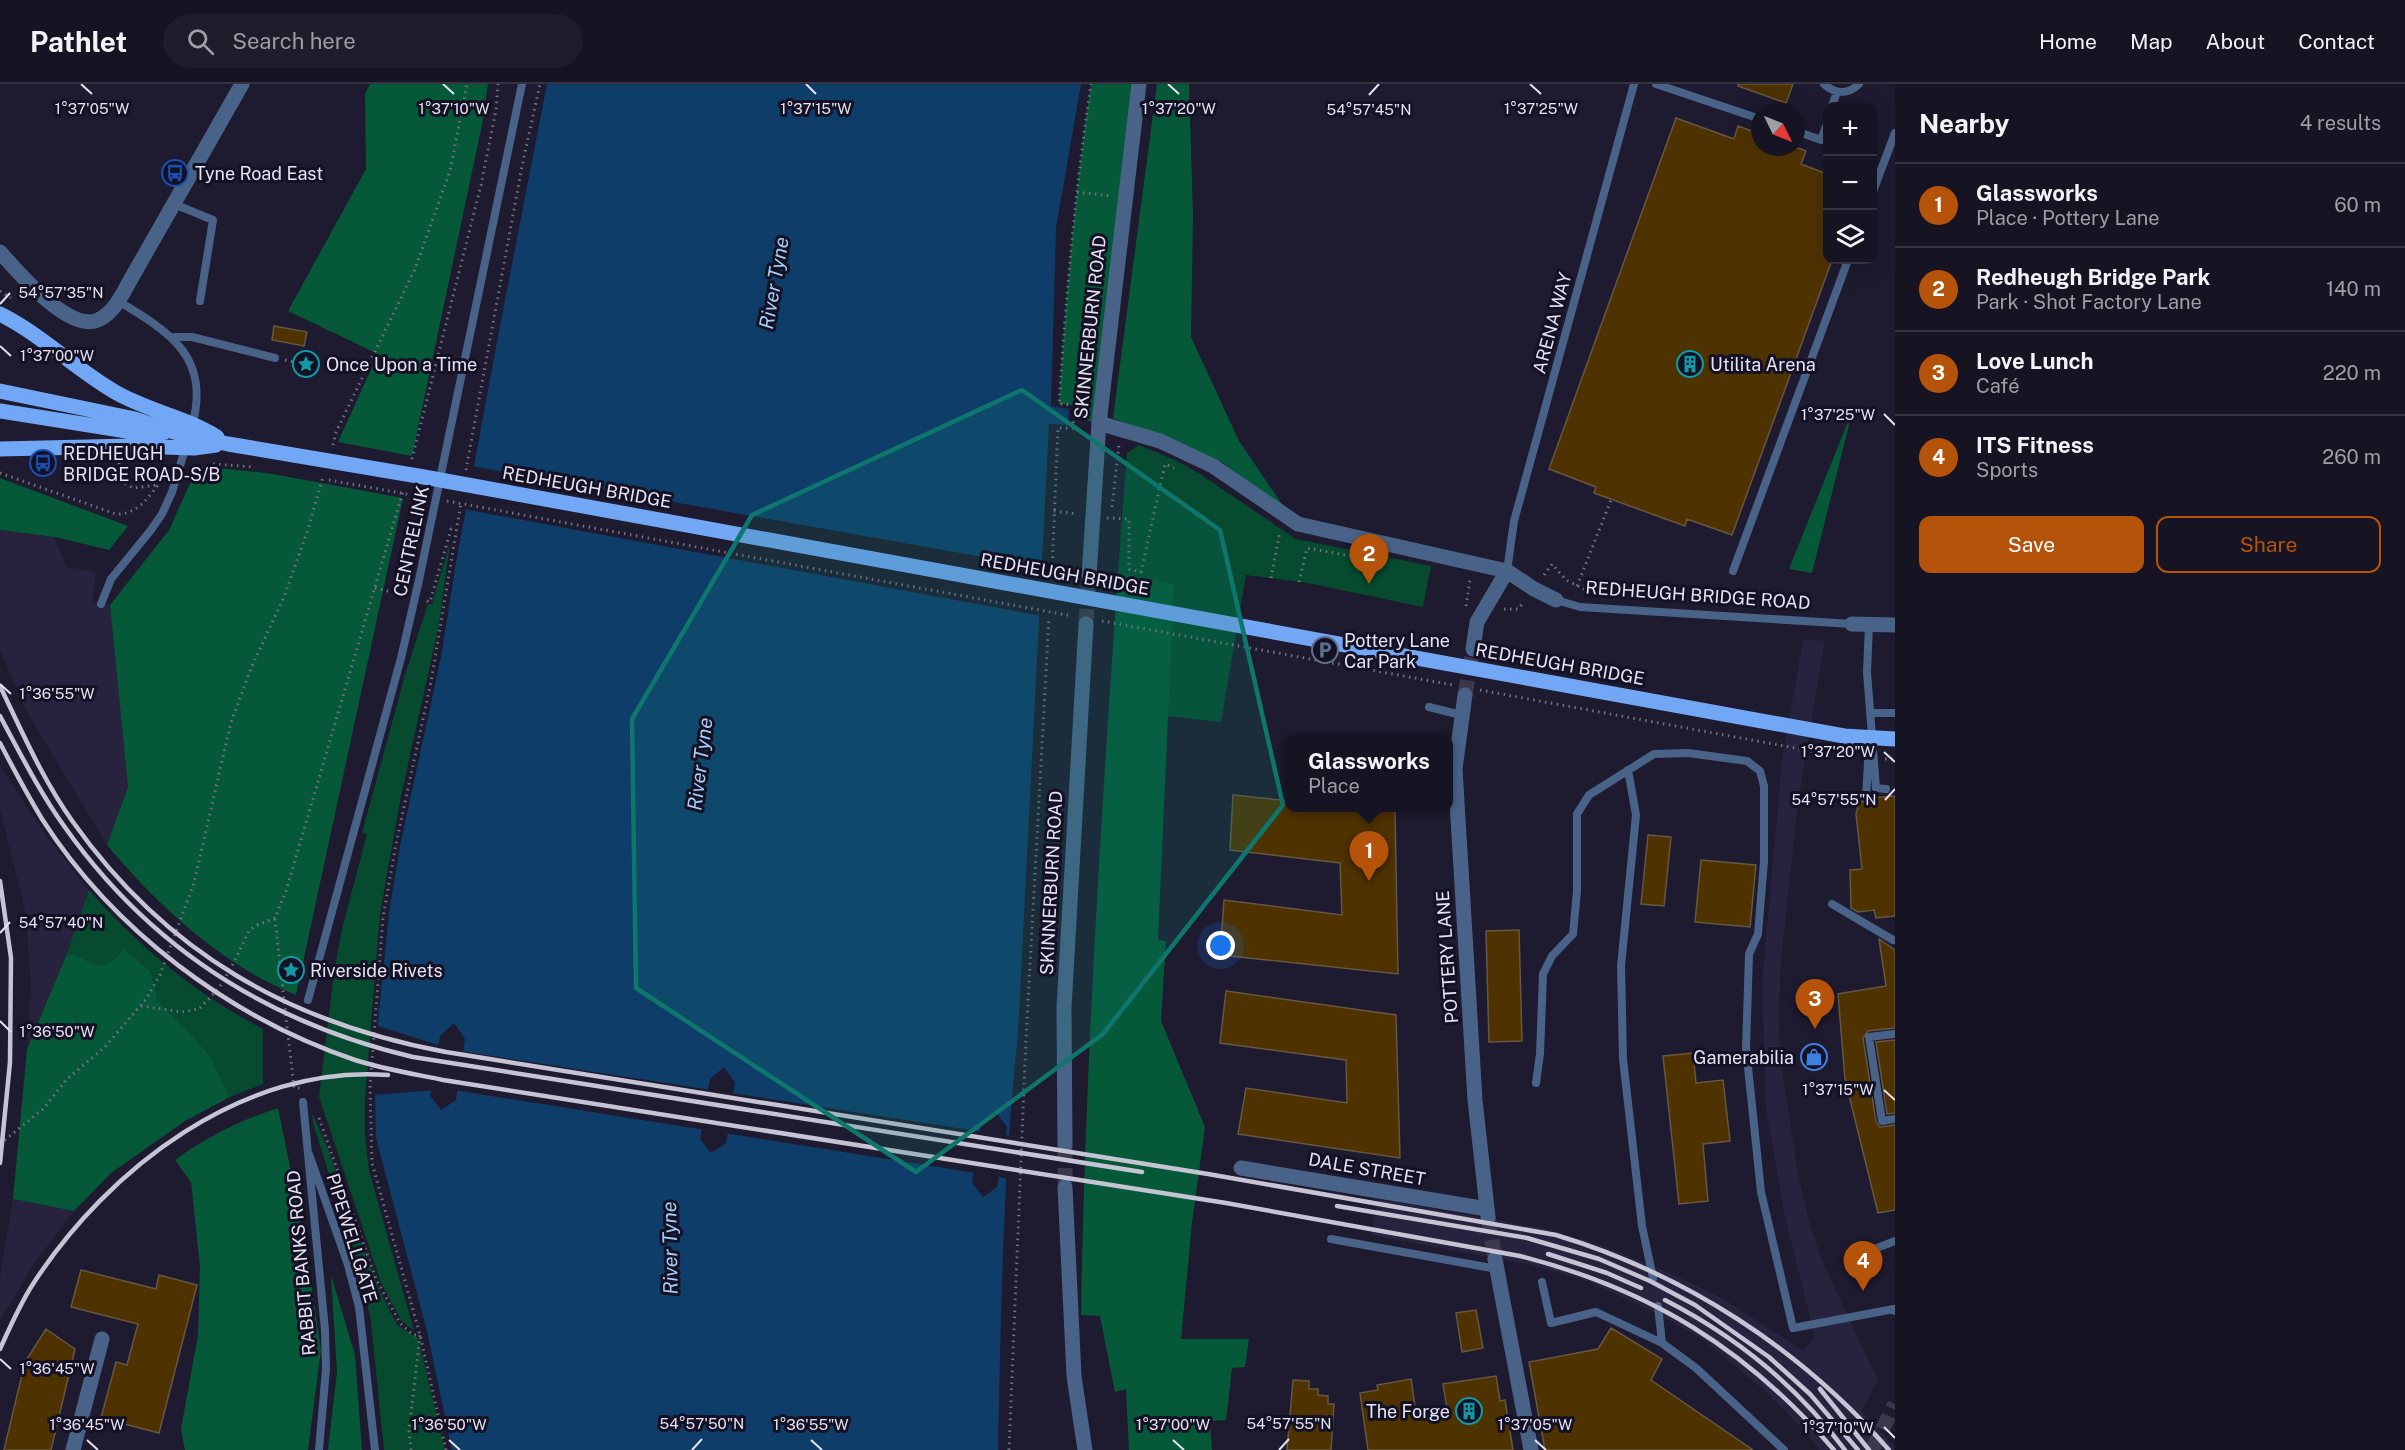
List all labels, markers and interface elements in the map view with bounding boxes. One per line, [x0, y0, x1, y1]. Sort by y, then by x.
search box [163, 14, 583, 68]
text: Pathlet [30, 25, 127, 58]
icon: search [184, 25, 217, 58]
text: Search here [232, 28, 356, 54]
text: Home [2039, 29, 2097, 54]
text: Map [2130, 29, 2173, 54]
text: About [2206, 29, 2265, 54]
text: Contact [2298, 29, 2375, 54]
text: 1°37'05"W [55, 100, 129, 117]
text: 1°37'10"W [419, 100, 489, 117]
text: 1°37'15"W [780, 100, 852, 117]
text: 1°37'20"W [1142, 100, 1216, 117]
text: 1°37'25"W [1504, 100, 1578, 117]
text: 54°57'45"N [1327, 101, 1411, 118]
north arrow [1751, 102, 1805, 156]
map controls [1823, 102, 1877, 264]
button: + [1823, 102, 1877, 156]
text: Nearby [1919, 108, 2009, 139]
text: 4 results [2300, 111, 2381, 135]
button: − [1823, 156, 1877, 210]
bus stop icon: Tyne Road East [160, 158, 190, 188]
place label: Tyne Road East [195, 163, 323, 184]
text: Glassworks [1976, 180, 2098, 206]
text: 1 [1934, 193, 1943, 217]
text: 60 m [2334, 193, 2381, 217]
text: Place · Pottery Lane [1976, 206, 2160, 230]
button: layers [1823, 210, 1877, 264]
street label: SKINNERBURN ROAD [1070, 234, 1110, 420]
water label: River Tyne [754, 235, 794, 331]
text: Redheugh Bridge Park [1976, 264, 2210, 290]
street label: ARENA WAY [1528, 270, 1576, 376]
text: 2 [1932, 277, 1945, 301]
text: 140 m [2326, 277, 2381, 301]
text: 54°57'35"N [18, 284, 104, 301]
text: Park · Shot Factory Lane [1976, 290, 2202, 314]
text: 1°37'00"W [20, 347, 94, 364]
text: Love Lunch [1976, 348, 2094, 374]
place icon: Once Upon a Time [291, 349, 321, 379]
building icon: Utilita Arena [1675, 349, 1705, 379]
place label: Once Upon a Time [326, 354, 477, 375]
place label: Utilita Arena [1710, 354, 1816, 375]
text: 3 [1932, 361, 1945, 385]
text: 220 m [2323, 361, 2381, 385]
text: Café [1976, 374, 2019, 398]
text: 1°37'25"W [1801, 406, 1875, 423]
text: ITS Fitness [1976, 432, 2094, 458]
place label: REDHEUGH BRIDGE ROAD-S/B [63, 443, 220, 485]
text: 4 [1932, 445, 1945, 469]
text: 260 m [2322, 445, 2381, 469]
bus stop icon: REDHEUGH BRIDGE ROAD-S/B [28, 448, 58, 478]
text: Sports [1976, 458, 2038, 482]
street label: REDHEUGH BRIDGE [501, 462, 673, 512]
street label: CENTRELINK [389, 484, 433, 598]
button: Save [1919, 516, 2144, 573]
button: Share [2156, 516, 2381, 573]
pin: 2 [1350, 534, 1388, 584]
street label: REDHEUGH BRIDGE [979, 549, 1151, 599]
street label: REDHEUGH BRIDGE ROAD [1585, 577, 1811, 613]
place label: Pottery Lane Car Park [1344, 630, 1450, 672]
parking icon: Pottery Lane Car Park [1310, 635, 1340, 665]
street label: REDHEUGH BRIDGE [1474, 639, 1646, 689]
text: 1°36'55"W [19, 685, 95, 702]
water label: River Tyne [682, 716, 718, 812]
popup [1285, 734, 1453, 812]
text: 1°37'20"W [1801, 743, 1875, 760]
text: Glassworks [1308, 748, 1430, 774]
text: Place [1308, 774, 1360, 798]
street label: SKINNERBURN ROAD [1036, 790, 1066, 976]
text: 54°57'55"N [1791, 791, 1877, 808]
pin: 1 [1350, 832, 1388, 881]
street label: POTTERY LANE [1432, 890, 1462, 1024]
text: 54°57'40"N [19, 914, 103, 931]
your location [1206, 931, 1235, 960]
place icon: Riverside Rivets [276, 955, 306, 985]
place label: Riverside Rivets [310, 960, 443, 981]
pin: 3 [1796, 980, 1834, 1029]
text: 1°36'50"W [20, 1023, 94, 1040]
shop icon: Gamerabilia [1799, 1042, 1829, 1072]
place label: Gamerabilia [1693, 1047, 1794, 1068]
text: 1°37'15"W [1802, 1081, 1874, 1098]
street label: DALE STREET [1307, 1148, 1428, 1190]
street label: RABBIT BANKS ROAD [282, 1169, 320, 1357]
street label: PIPEWELLGATE [322, 1171, 382, 1305]
water label: River Tyne [657, 1201, 683, 1295]
pin: 4 [1844, 1242, 1882, 1291]
text: 1°36'45"W [19, 1360, 95, 1377]
building icon: The Forge [1454, 1396, 1484, 1426]
place label: The Forge [1366, 1401, 1450, 1422]
text: 54°57'50"N [660, 1415, 744, 1432]
text: 54°57'55"N [1246, 1415, 1332, 1432]
text: 1°36'45"W [49, 1416, 125, 1433]
text: 1°36'50"W [412, 1416, 486, 1433]
text: 1°36'55"W [773, 1416, 849, 1433]
text: 1°37'00"W [1136, 1416, 1210, 1433]
text: 1°37'05"W [1498, 1416, 1572, 1433]
text: 1°37'10"W [1803, 1419, 1873, 1436]

